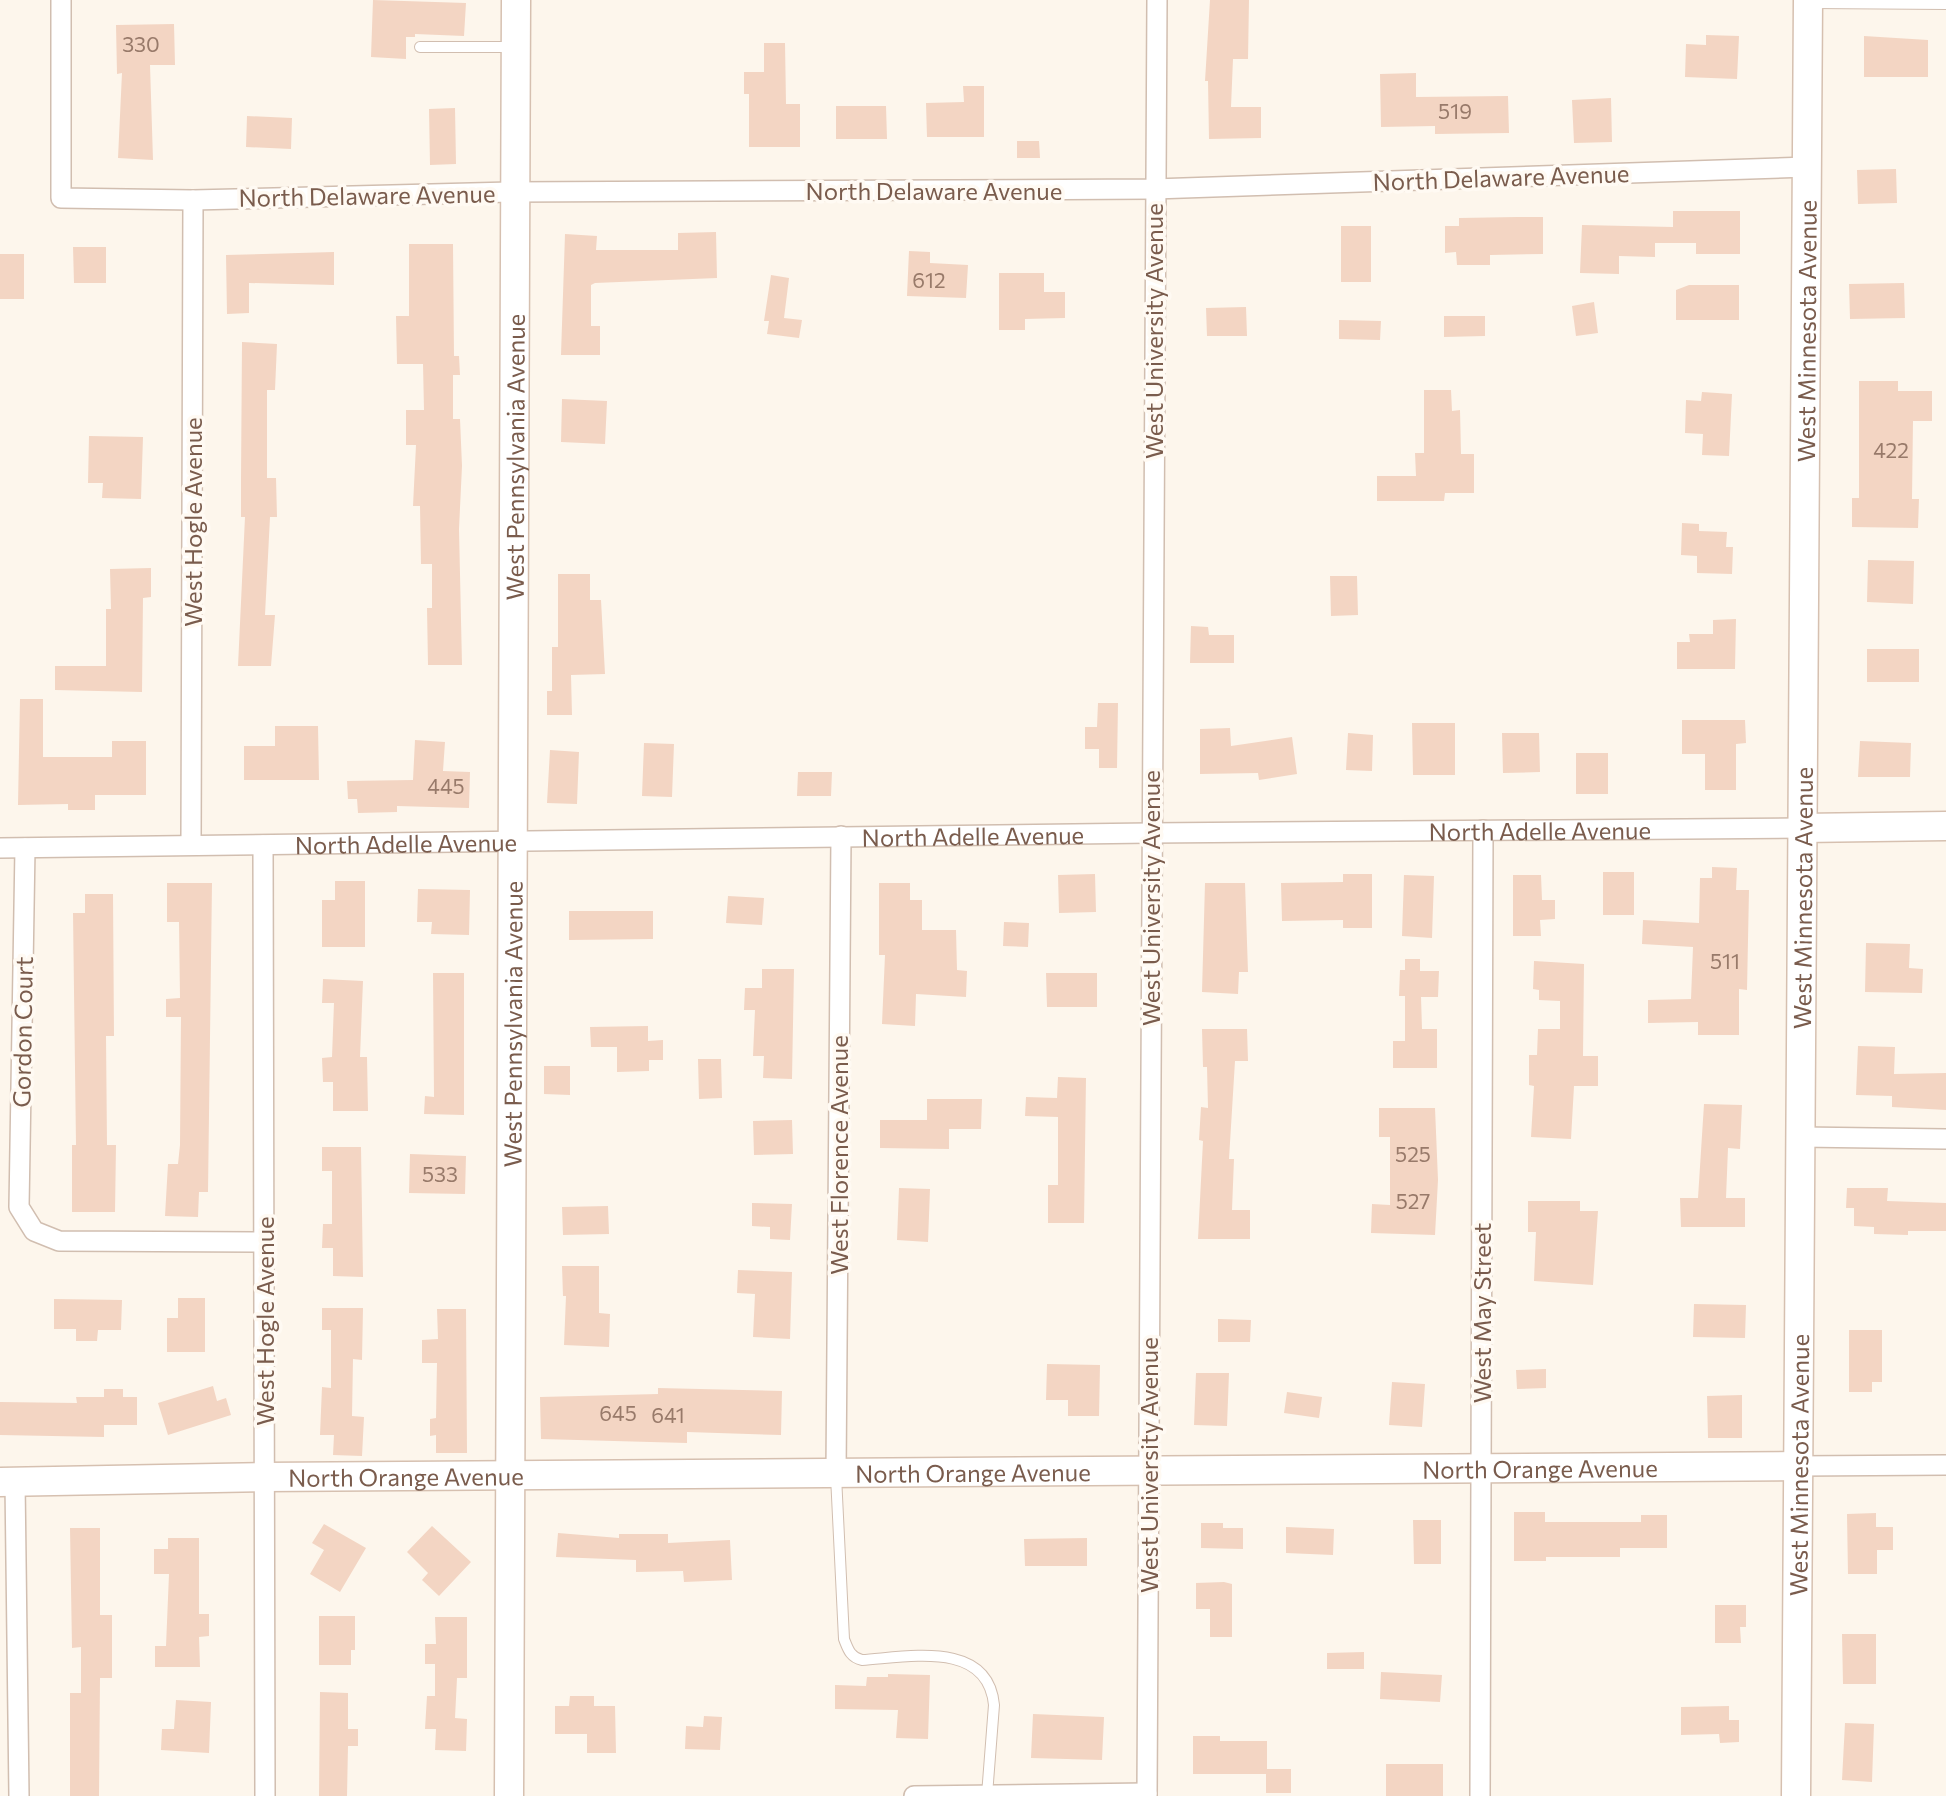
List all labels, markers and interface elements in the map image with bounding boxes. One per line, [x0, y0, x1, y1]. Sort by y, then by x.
house number: 330 [122, 31, 160, 56]
house number: 519 [1438, 98, 1472, 123]
street label: North Delaware Avenue [1372, 158, 1630, 196]
street label: North Delaware Avenue [806, 176, 1062, 205]
street label: North Delaware Avenue [238, 178, 496, 212]
street label: West Minnesota Avenue [1790, 200, 1821, 462]
street label: West University Avenue [1139, 203, 1168, 459]
house number: 612 [912, 267, 946, 292]
street label: West Pennsylvania Avenue [499, 314, 529, 600]
street label: West Hogle Avenue [178, 417, 207, 627]
house number: 422 [1873, 437, 1909, 462]
street label: West Minnesota Avenue [1787, 767, 1817, 1029]
street label: West University Avenue [1136, 770, 1165, 1026]
house number: 445 [427, 773, 465, 798]
street label: North Adelle Avenue [1429, 815, 1651, 845]
street label: North Adelle Avenue [862, 819, 1084, 851]
street label: North Adelle Avenue [295, 827, 517, 859]
street label: West Pennsylvania Avenue [497, 881, 527, 1167]
house number: 511 [1710, 948, 1740, 973]
street label: Gordon Court [6, 956, 38, 1108]
street label: West Florence Avenue [824, 1035, 853, 1275]
house number: 525 [1395, 1141, 1431, 1166]
house number: 533 [422, 1161, 458, 1186]
house number: 527 [1396, 1188, 1430, 1213]
street label: West Hogle Avenue [250, 1216, 279, 1426]
street label: West May Street [1467, 1223, 1496, 1403]
street label: West Minnesota Avenue [1783, 1334, 1814, 1596]
street label: West University Avenue [1134, 1337, 1163, 1593]
house number: 645 [599, 1400, 637, 1425]
house number: 641 [651, 1402, 685, 1427]
street label: North Orange Avenue [1422, 1453, 1658, 1483]
street label: North Orange Avenue [855, 1457, 1091, 1487]
street label: North Orange Avenue [288, 1461, 524, 1491]

